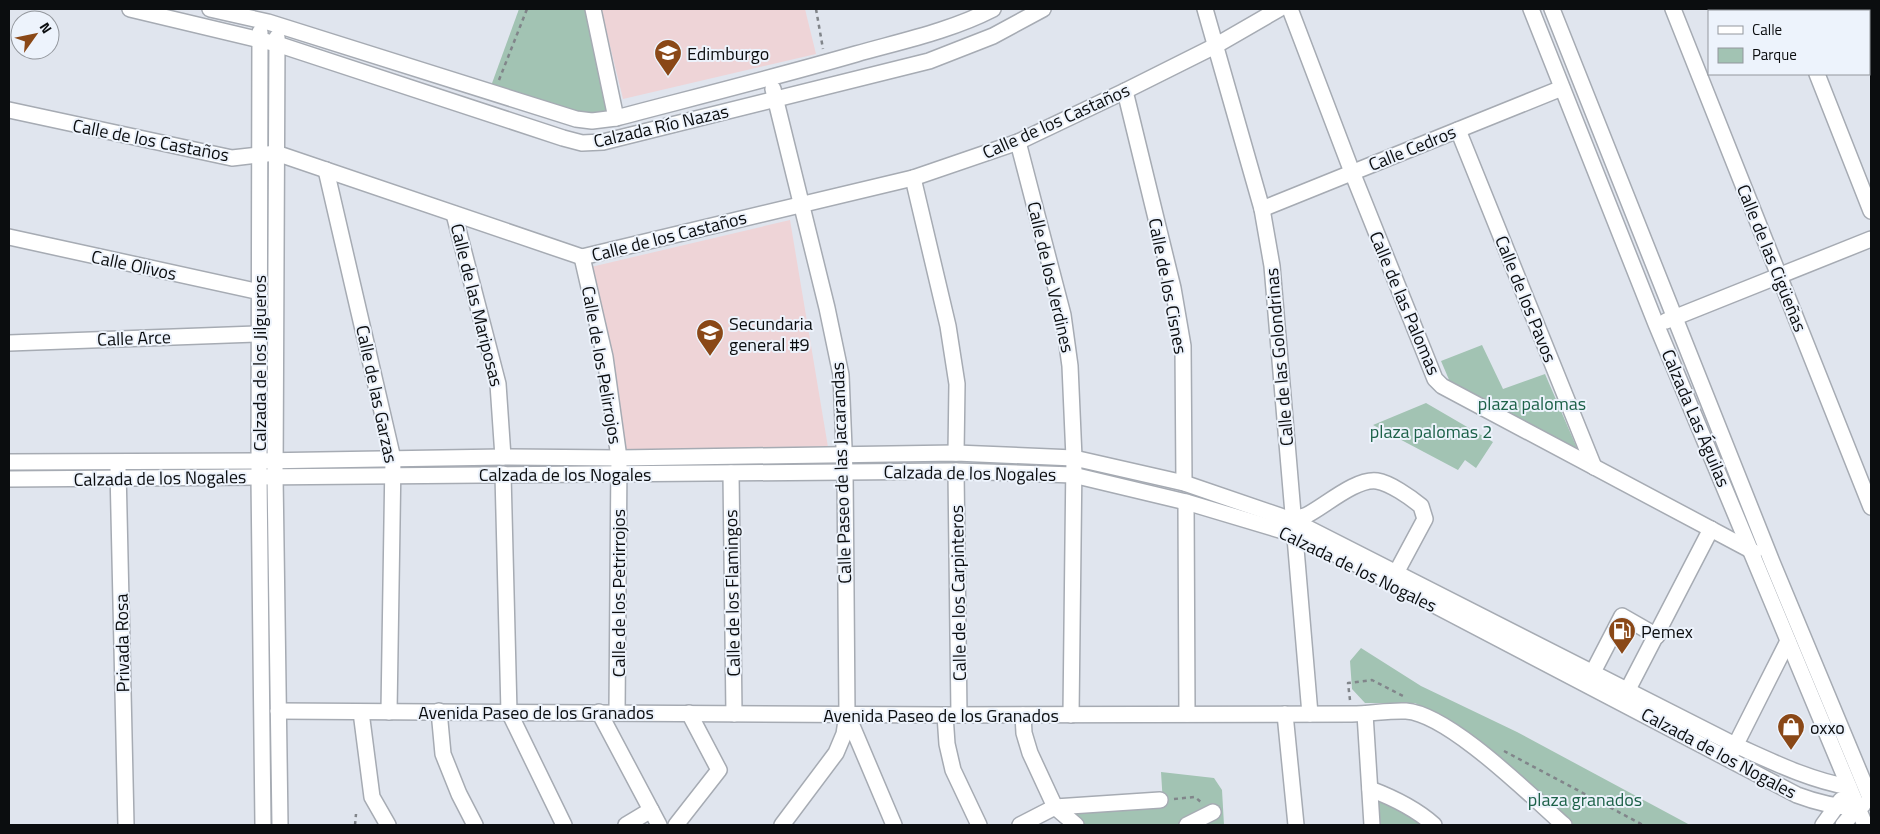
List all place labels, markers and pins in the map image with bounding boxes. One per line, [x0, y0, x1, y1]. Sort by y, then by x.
school or university icon: Edimburgo [653, 38, 683, 77]
place label: Edimburgo [687, 40, 769, 67]
place label: Secundaria general #9 [729, 310, 813, 358]
school or university icon: Secundaria general #9 [695, 318, 725, 357]
fuel station icon: Pemex [1607, 616, 1637, 655]
place label: Pemex [1641, 618, 1693, 645]
shop icon: oxxo [1776, 712, 1806, 751]
place label: oxxo [1810, 714, 1845, 741]

